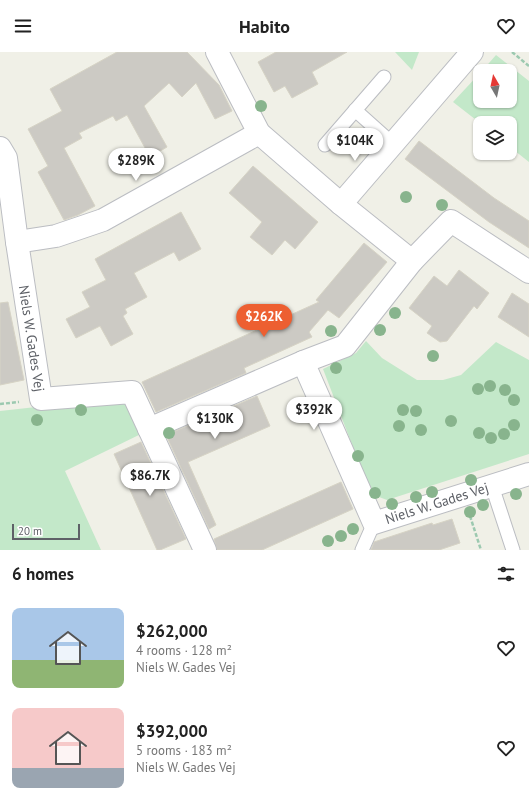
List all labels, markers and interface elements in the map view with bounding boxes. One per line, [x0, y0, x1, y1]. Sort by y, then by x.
icon: menu [12, 15, 34, 37]
text: Habito [239, 15, 290, 38]
icon: heart [495, 15, 517, 37]
north arrow [473, 64, 517, 108]
map controls [473, 64, 517, 160]
button: layers [473, 116, 517, 160]
pin: $104K [327, 128, 383, 162]
text: $104K [336, 132, 374, 149]
pin: $289K [108, 148, 164, 182]
text: $289K [117, 152, 155, 169]
street label: Niels W. Gades Vej [15, 284, 49, 393]
pin: $262K [236, 304, 292, 338]
text: $262K [245, 308, 283, 325]
pin: $392K [286, 397, 342, 431]
text: $392K [295, 401, 333, 418]
pin: $130K [187, 406, 243, 440]
text: $130K [196, 410, 234, 427]
pin: $86.7K [117, 463, 183, 497]
text: $86.7K [130, 467, 170, 484]
street label: Niels W. Gades Vej [383, 478, 491, 528]
scale bar [12, 522, 80, 541]
text: 20 m [18, 524, 42, 538]
text: 6 homes [12, 563, 74, 585]
icon: filters [495, 563, 517, 585]
text: $262,000 [136, 620, 208, 642]
icon: home [44, 624, 92, 672]
icon: heart [495, 637, 517, 659]
text: 4 rooms · 128 m² [136, 642, 232, 659]
text: Niels W. Gades Vej [136, 659, 236, 676]
text: $392,000 [136, 720, 208, 742]
icon: home [44, 724, 92, 772]
icon: heart [495, 737, 517, 759]
text: 5 rooms · 183 m² [136, 742, 232, 759]
text: Niels W. Gades Vej [136, 759, 236, 776]

